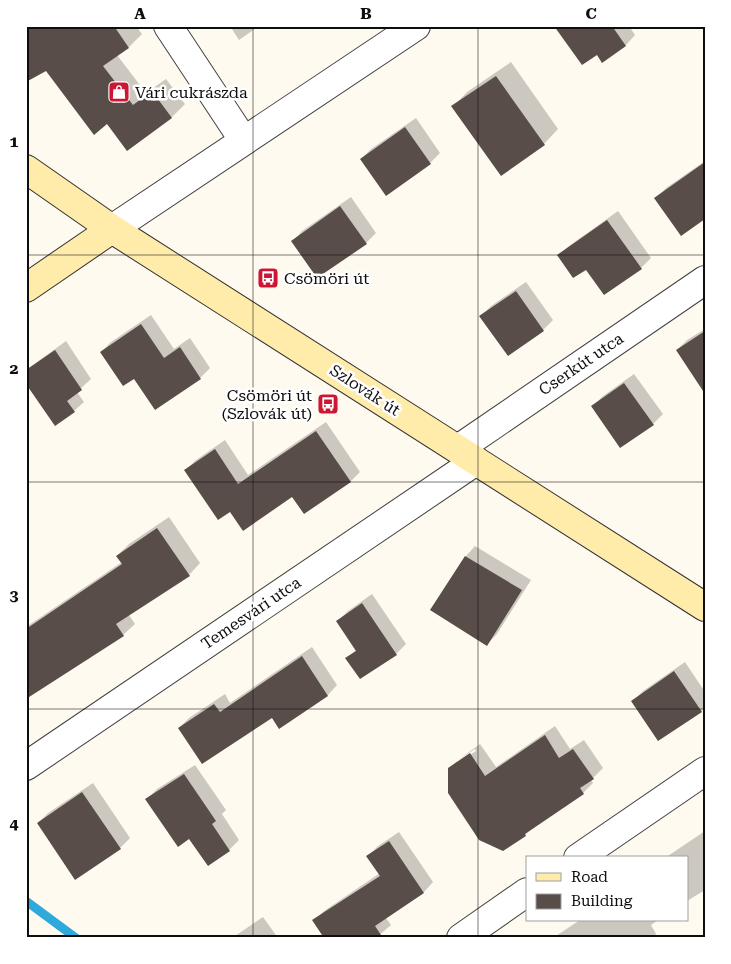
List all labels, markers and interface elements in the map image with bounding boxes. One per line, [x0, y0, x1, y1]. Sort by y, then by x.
text: A [134, 4, 146, 23]
text: B [360, 4, 372, 23]
text: C [585, 4, 597, 23]
shop icon: Vári cukrászda [107, 80, 131, 104]
place label: Vári cukrászda [135, 83, 248, 102]
text: 1 [10, 132, 19, 151]
bus stop icon: Csömöri út [256, 266, 280, 290]
place label: Csömöri út [284, 269, 369, 288]
street label: Cserkút utca [535, 329, 627, 399]
text: 2 [10, 359, 19, 378]
street label: Szlovák út [326, 360, 404, 420]
place label: Csömöri út (Szlovák út) [222, 386, 312, 423]
bus stop icon: Csömöri út (Szlovák út) [316, 392, 340, 416]
street label: Temesvári utca [198, 573, 305, 653]
text: 3 [10, 586, 19, 605]
text: 4 [10, 814, 19, 833]
legend [526, 856, 688, 922]
text: Road [571, 868, 608, 886]
text: Building [571, 892, 633, 910]

